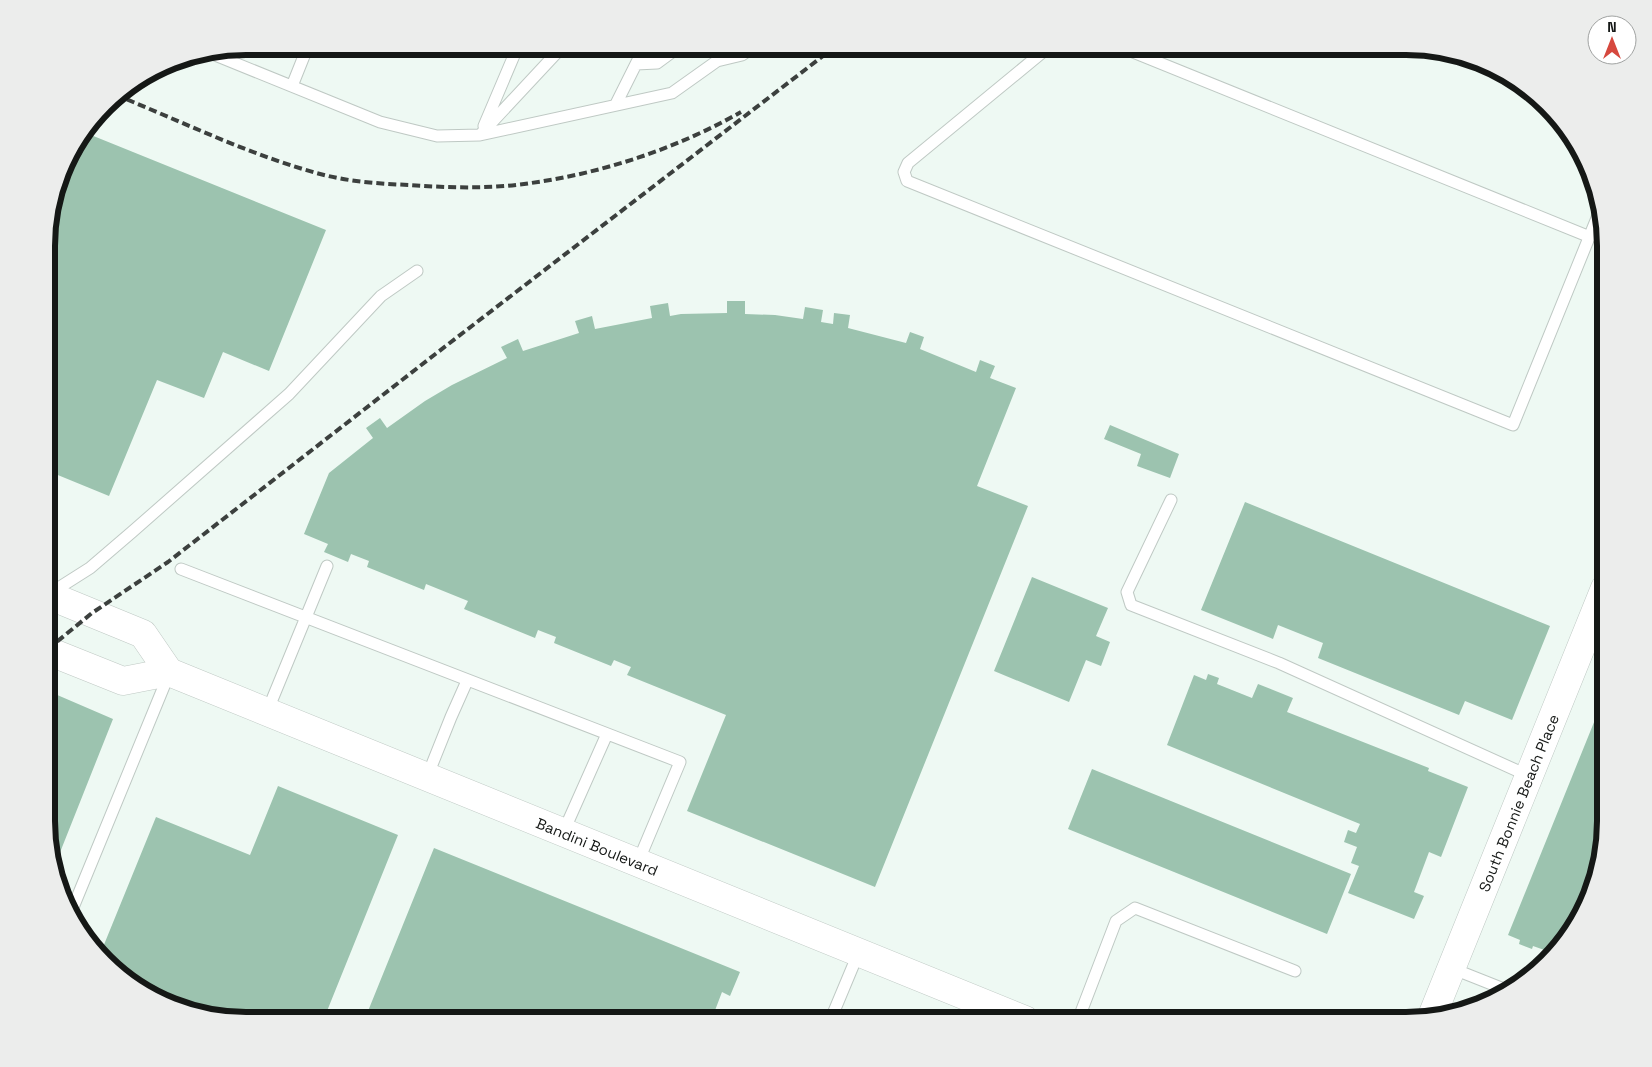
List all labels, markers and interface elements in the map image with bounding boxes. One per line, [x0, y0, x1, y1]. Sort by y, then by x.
north arrow [1587, 15, 1637, 65]
text: N [1607, 18, 1617, 36]
street label: South Bonnie Beach Place [1474, 711, 1563, 894]
street label: Bandini Boulevard [533, 813, 661, 879]

